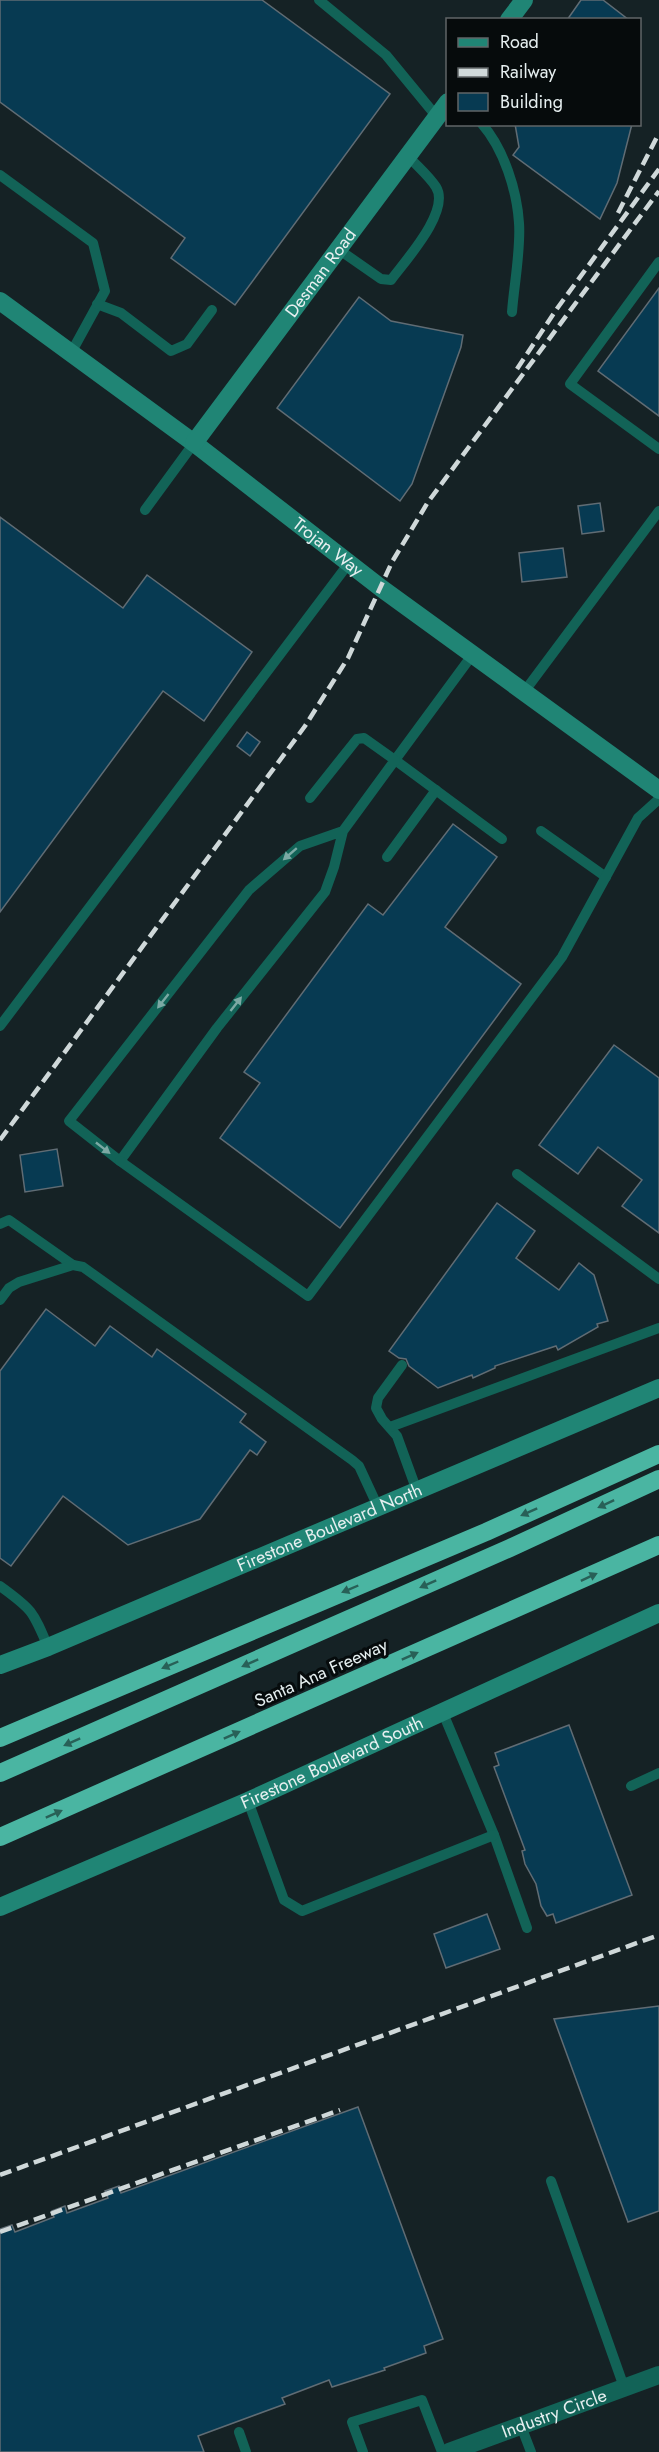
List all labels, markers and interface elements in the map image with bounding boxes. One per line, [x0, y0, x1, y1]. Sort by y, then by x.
legend [446, 18, 641, 126]
text: Road [500, 29, 539, 55]
text: Railway [500, 59, 556, 85]
text: Building [500, 89, 563, 115]
street label: Desman Road [279, 223, 362, 323]
street label: Trojan Way [287, 511, 369, 583]
one-way arrow [283, 847, 298, 860]
one-way arrow [156, 993, 169, 1009]
one-way arrow [229, 996, 242, 1012]
one-way arrow [95, 1141, 111, 1154]
street label: Firestone Boulevard North [233, 1477, 426, 1579]
one-way arrow [597, 1499, 614, 1508]
one-way arrow [521, 1508, 538, 1517]
one-way arrow [580, 1573, 597, 1582]
one-way arrow [420, 1580, 437, 1589]
one-way arrow [341, 1585, 359, 1594]
street label: Santa Ana Freeway [250, 1632, 392, 1714]
one-way arrow [402, 1652, 419, 1661]
one-way arrow [241, 1659, 259, 1668]
one-way arrow [161, 1660, 179, 1670]
street label: Firestone Boulevard South [237, 1710, 428, 1816]
one-way arrow [223, 1730, 241, 1739]
one-way arrow [62, 1737, 80, 1747]
one-way arrow [45, 1809, 62, 1818]
street label: Industry Circle [498, 2382, 610, 2445]

